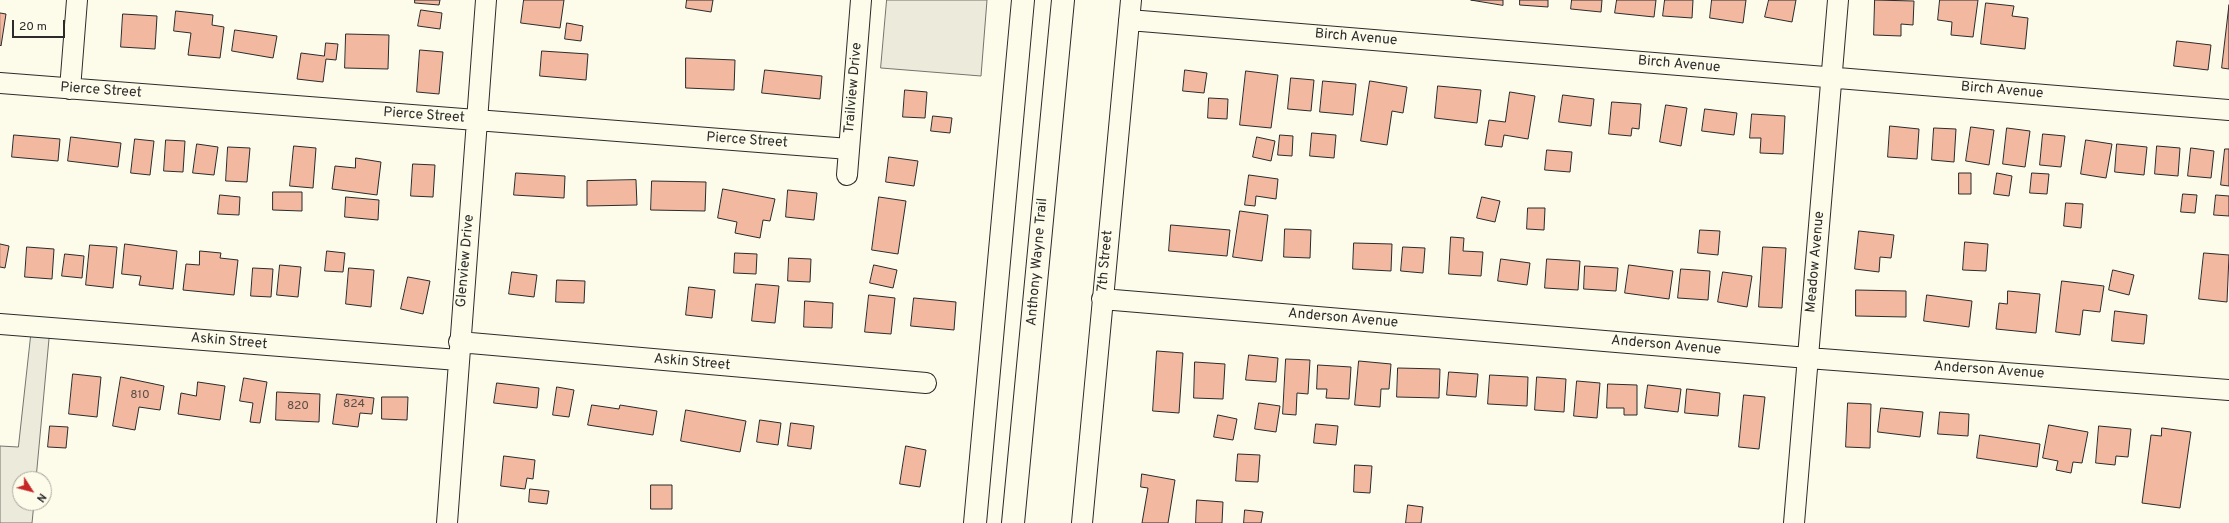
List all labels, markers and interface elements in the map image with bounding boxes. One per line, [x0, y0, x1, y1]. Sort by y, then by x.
scale bar [14, 12, 67, 38]
text: 20 m [19, 19, 47, 35]
street label: Birch Avenue [1314, 26, 1398, 50]
street label: Trailview Drive [842, 42, 866, 134]
street label: Birch Avenue [1637, 53, 1721, 77]
street label: Birch Avenue [1960, 79, 2044, 103]
street label: Pierce Street [60, 80, 142, 102]
street label: Pierce Street [383, 105, 465, 127]
street label: Pierce Street [706, 130, 788, 152]
street label: Anthony Wayne Trail [1024, 197, 1052, 327]
street label: Meadow Avenue [1803, 210, 1829, 314]
street label: Glenview Drive [454, 214, 478, 308]
street label: 7th Street [1095, 230, 1117, 292]
street label: Anderson Avenue [1287, 306, 1399, 332]
street label: Askin Street [190, 330, 268, 354]
street label: Anderson Avenue [1610, 333, 1722, 359]
street label: Askin Street [653, 351, 731, 375]
street label: Anderson Avenue [1933, 359, 2045, 383]
house number: 810 [130, 389, 150, 403]
house number: 824 [343, 398, 365, 412]
house number: 820 [287, 400, 309, 414]
north arrow [12, 471, 52, 511]
text: N [33, 490, 49, 505]

